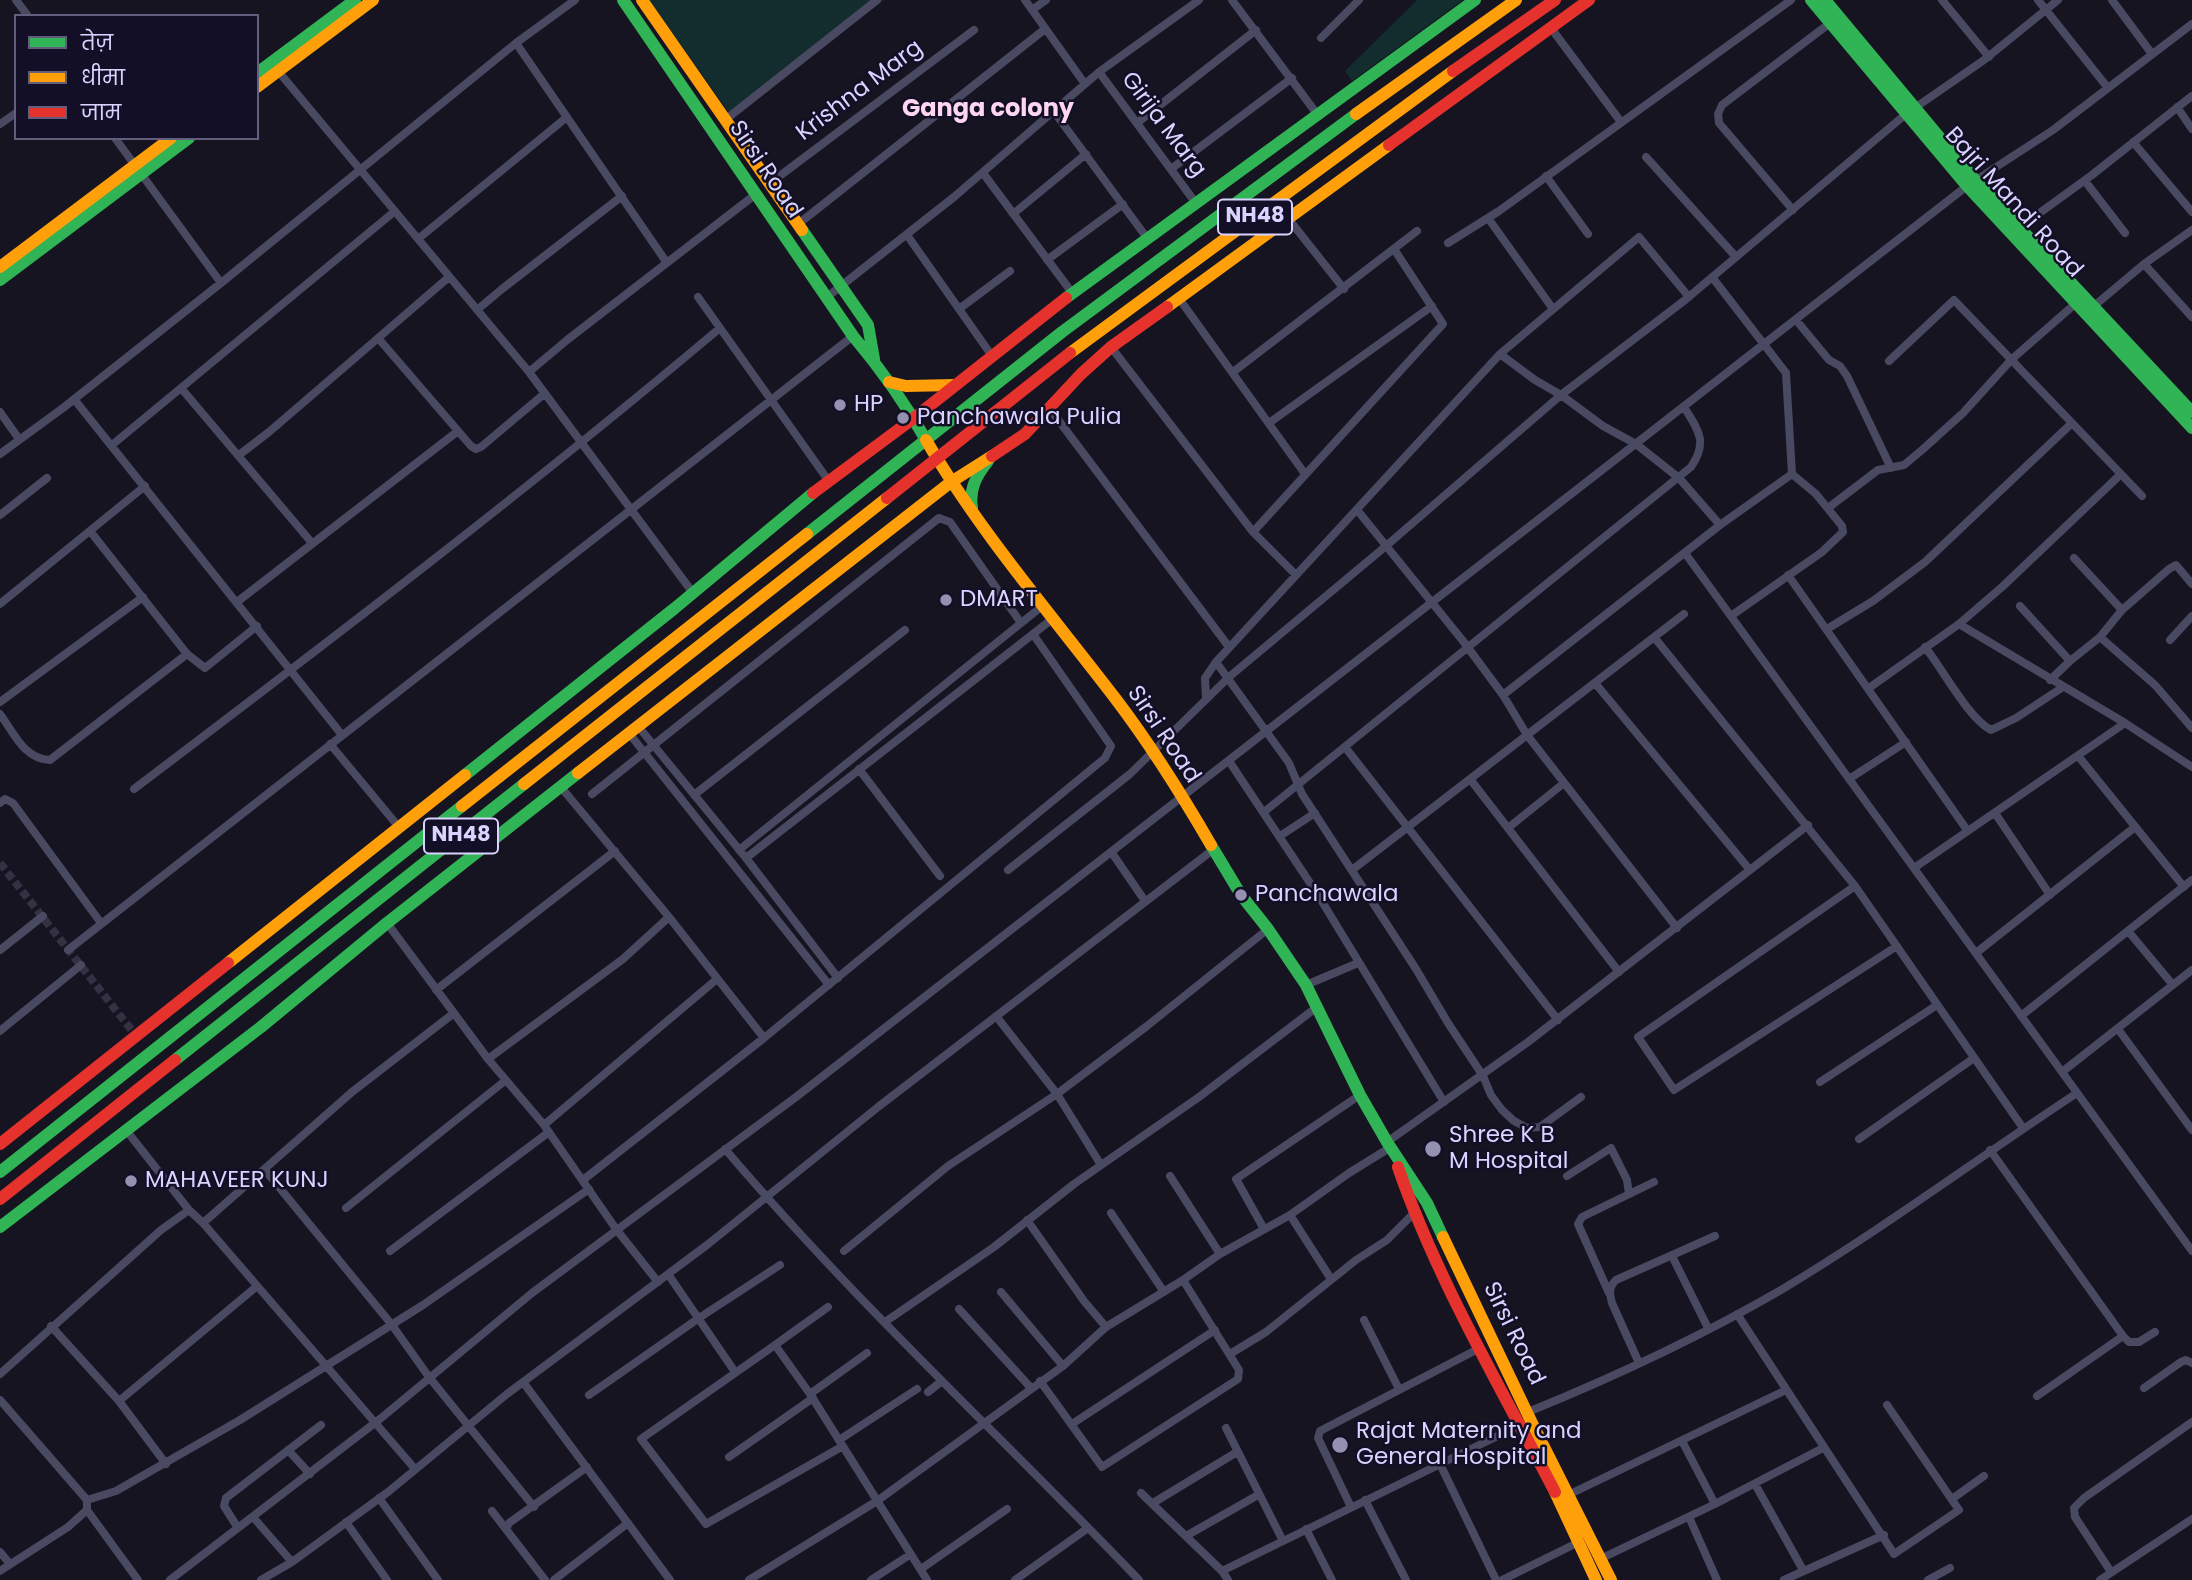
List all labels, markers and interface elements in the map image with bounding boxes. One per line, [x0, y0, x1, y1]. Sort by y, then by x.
legend [14, 14, 259, 140]
text: तेज़ [81, 28, 113, 57]
street label: Krishna Marg [792, 35, 928, 147]
text: धीमा [81, 63, 125, 92]
street label: Girija Marg [1114, 67, 1212, 183]
district label: Ganga colony [902, 96, 1074, 124]
text: जाम [81, 98, 121, 127]
street label: Sirsi Road [722, 116, 808, 224]
street label: Bajri Mandi Road [1938, 122, 2088, 284]
road number: NH48 [1218, 200, 1292, 234]
place label: HP [854, 391, 883, 419]
marker: HP [832, 397, 848, 413]
place label: Panchawala Pulia [917, 404, 1121, 432]
marker: Panchawala Pulia [895, 410, 911, 426]
place label: DMART [960, 586, 1038, 614]
marker: DMART [938, 592, 954, 608]
street label: Sirsi Road [1120, 681, 1206, 789]
road number: NH48 [424, 818, 498, 854]
place label: Panchawala [1255, 881, 1398, 909]
marker: Panchawala [1233, 887, 1249, 903]
place label: Shree K B M Hospital [1449, 1122, 1568, 1176]
marker: Shree K B M Hospital [1423, 1139, 1443, 1159]
place label: MAHAVEER KUNJ [145, 1167, 329, 1195]
marker: MAHAVEER KUNJ [123, 1173, 139, 1189]
street label: Sirsi Road [1476, 1278, 1550, 1390]
place label: Rajat Maternity and General Hospital [1356, 1418, 1582, 1472]
marker: Rajat Maternity and General Hospital [1330, 1435, 1350, 1455]

